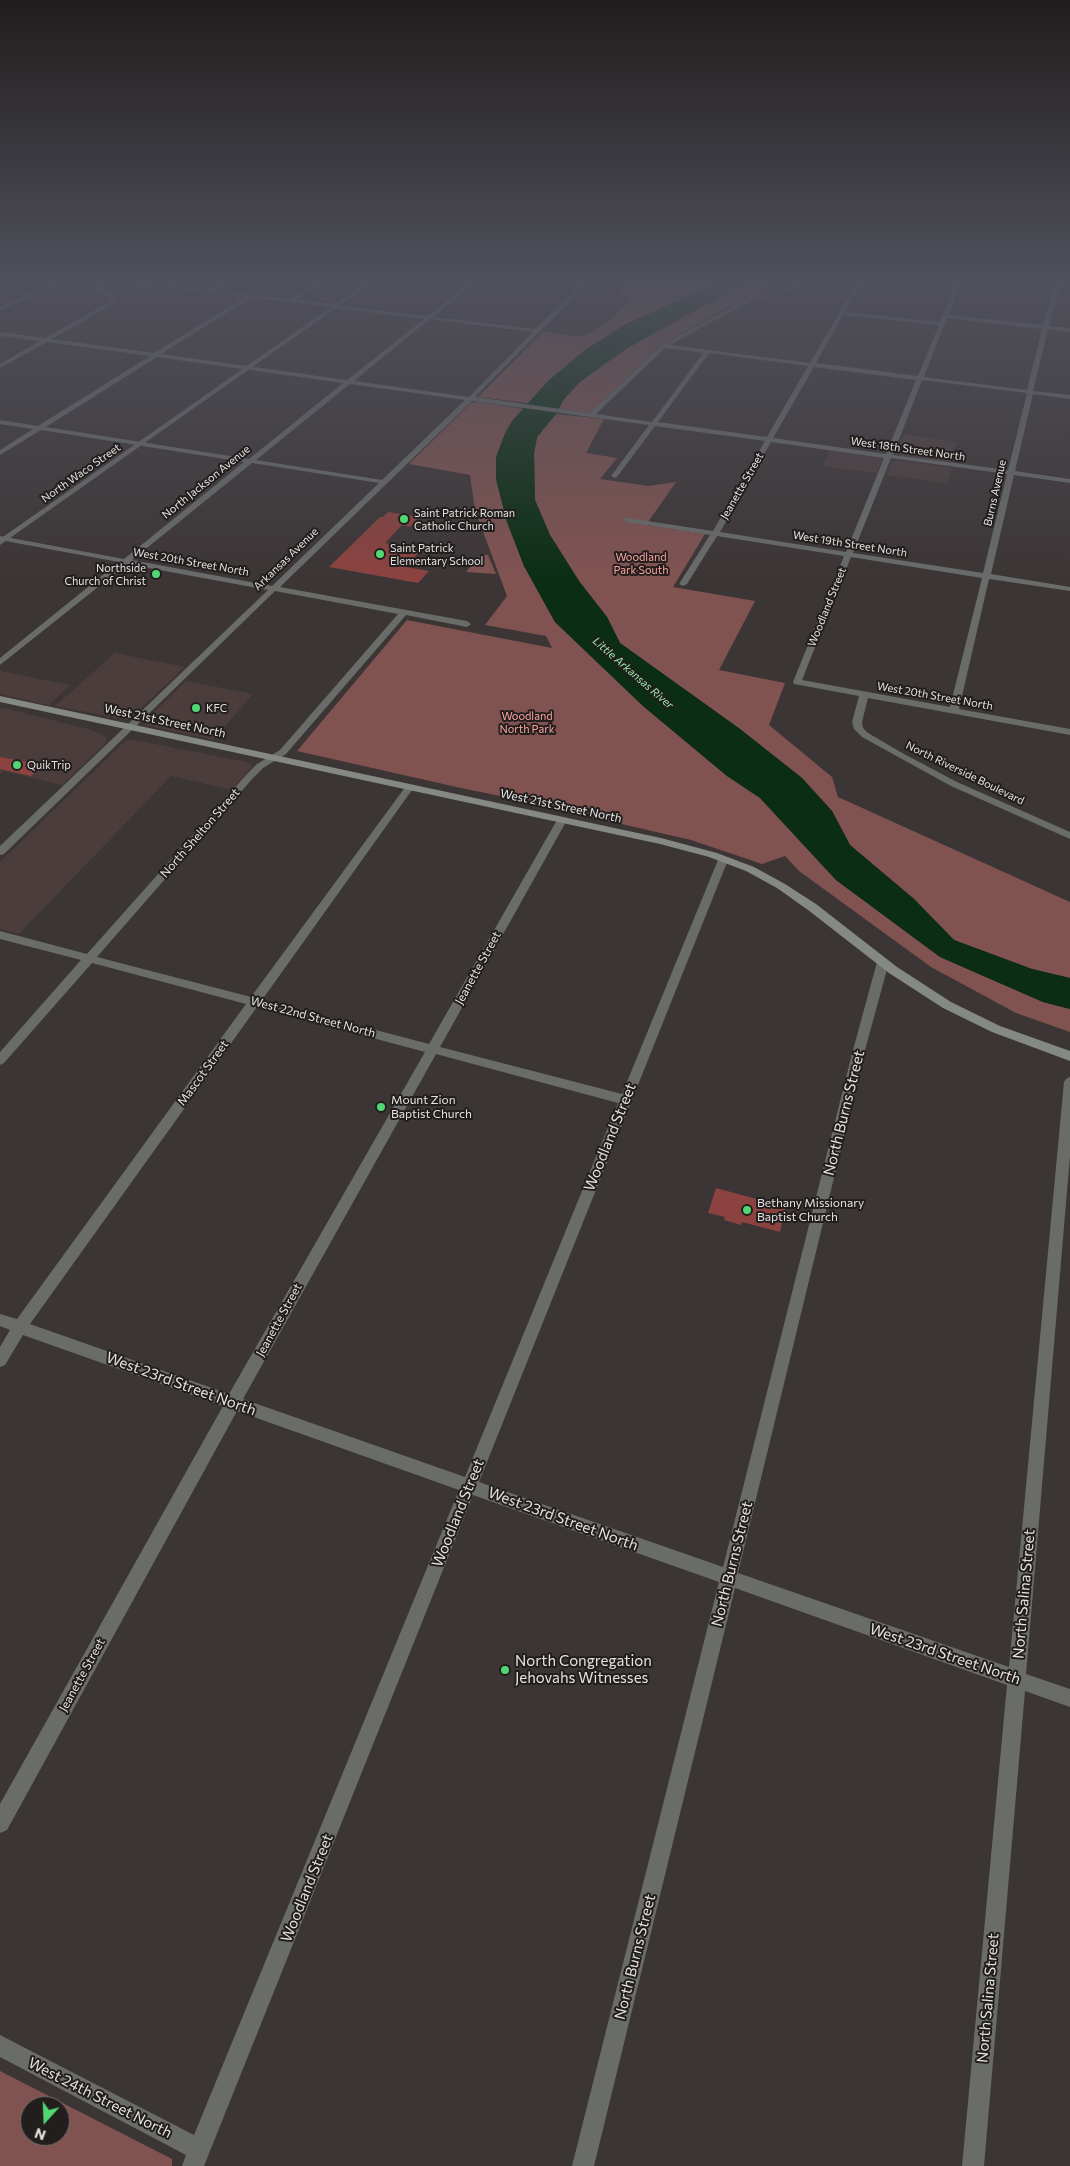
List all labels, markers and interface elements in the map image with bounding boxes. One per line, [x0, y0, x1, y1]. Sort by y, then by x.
street label: West 18th Street North [850, 434, 966, 464]
street label: North Waco Street [39, 441, 123, 505]
street label: North Jackson Avenue [159, 443, 253, 521]
street label: Jeanette Street [718, 450, 766, 522]
street label: Burns Avenue [981, 459, 1009, 527]
place label: Saint Patrick Roman Catholic Church [414, 506, 515, 532]
marker: Saint Patrick Roman Catholic Church [398, 513, 410, 525]
street label: Arkansas Avenue [251, 525, 321, 593]
street label: West 19th Street North [792, 528, 908, 560]
place label: Saint Patrick Elementary School [390, 541, 483, 567]
street label: West 20th Street North [132, 545, 250, 579]
marker: Saint Patrick Elementary School [374, 548, 386, 560]
park label: Woodland Park South [613, 550, 669, 576]
place label: Northside Church of Christ [64, 561, 146, 587]
street label: Woodland Street [805, 565, 849, 649]
marker: Northside Church of Christ [150, 568, 162, 580]
water label: Little Arkansas River [590, 634, 676, 712]
street label: West 20th Street North [876, 679, 994, 713]
street label: West 21st Street North [103, 701, 227, 741]
place label: KFC [206, 701, 227, 715]
marker: KFC [190, 702, 202, 714]
park label: Woodland North Park [499, 709, 555, 735]
street label: North Riverside Boulevard [904, 739, 1026, 807]
place label: QuikTrip [27, 758, 71, 772]
marker: QuikTrip [11, 759, 23, 771]
street label: North Shelton Street [157, 785, 243, 881]
street label: West 21st Street North [499, 786, 623, 826]
street label: Jeanette Street [452, 929, 504, 1007]
street label: West 22nd Street North [249, 993, 377, 1041]
street label: Mascot Street [174, 1038, 232, 1108]
street label: North Burns Street [820, 1048, 868, 1178]
street label: Woodland Street [580, 1080, 640, 1194]
place label: Mount Zion Baptist Church [391, 1093, 472, 1121]
marker: Mount Zion Baptist Church [375, 1101, 387, 1113]
place label: Bethany Missionary Baptist Church [757, 1196, 864, 1224]
marker: Bethany Missionary Baptist Church [741, 1204, 753, 1216]
street label: Jeanette Street [253, 1281, 305, 1359]
street label: West 23rd Street North [104, 1348, 258, 1420]
street label: Woodland Street [428, 1456, 488, 1570]
street label: West 23rd Street North [486, 1483, 640, 1555]
street label: North Burns Street [708, 1499, 756, 1629]
street label: North Salina Street [1009, 1529, 1039, 1659]
street label: West 23rd Street North [867, 1620, 1023, 1688]
street label: Jeanette Street [56, 1636, 108, 1714]
place label: North Congregation Jehovahs Witnesses [515, 1652, 652, 1687]
marker: North Congregation Jehovahs Witnesses [499, 1664, 511, 1676]
street label: Woodland Street [277, 1831, 337, 1945]
street label: North Burns Street [611, 1892, 659, 2022]
street label: North Salina Street [973, 1933, 1003, 2063]
street label: West 24th Street North [25, 2054, 175, 2142]
north arrow [20, 2096, 70, 2146]

